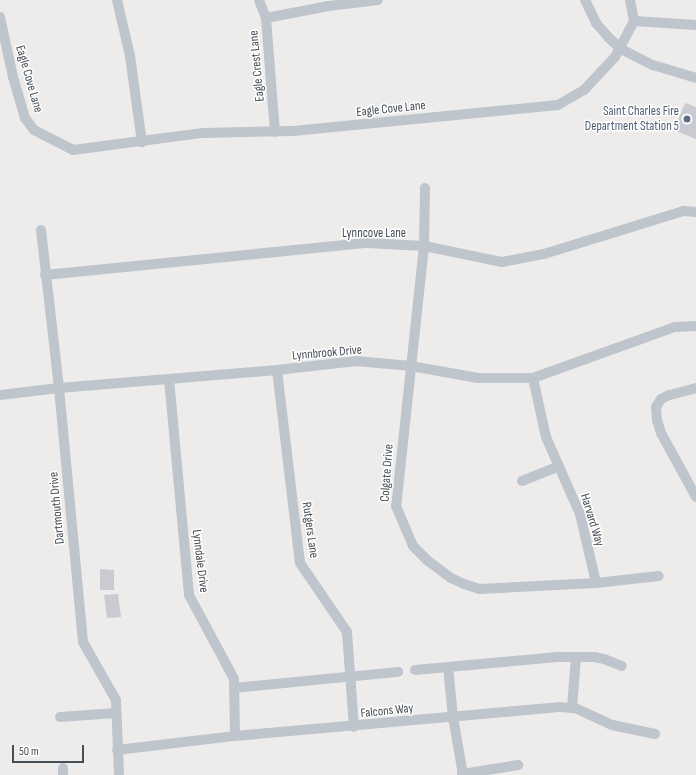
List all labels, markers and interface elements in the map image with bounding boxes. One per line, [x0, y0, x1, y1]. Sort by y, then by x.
street label: Eagle Crest Lane [246, 30, 268, 102]
street label: Eagle Cove Lane [12, 44, 46, 114]
street label: Eagle Cove Lane [356, 98, 426, 120]
place label: Saint Charles Fire Department Station 5 [585, 104, 679, 135]
marker: Saint Charles Fire Department Station 5 [682, 114, 692, 124]
street label: Lynncove Lane [342, 225, 406, 241]
street label: Lynnbrook Drive [291, 342, 363, 364]
street label: Colgate Drive [377, 444, 397, 502]
street label: Dartmouth Drive [46, 471, 68, 545]
street label: Harvard Way [577, 492, 607, 548]
street label: Rutgers Lane [298, 501, 322, 559]
street label: Lynndale Drive [188, 529, 212, 593]
street label: Falcons Way [360, 700, 414, 722]
scale bar [14, 737, 86, 763]
text: 50 m [19, 744, 39, 759]

